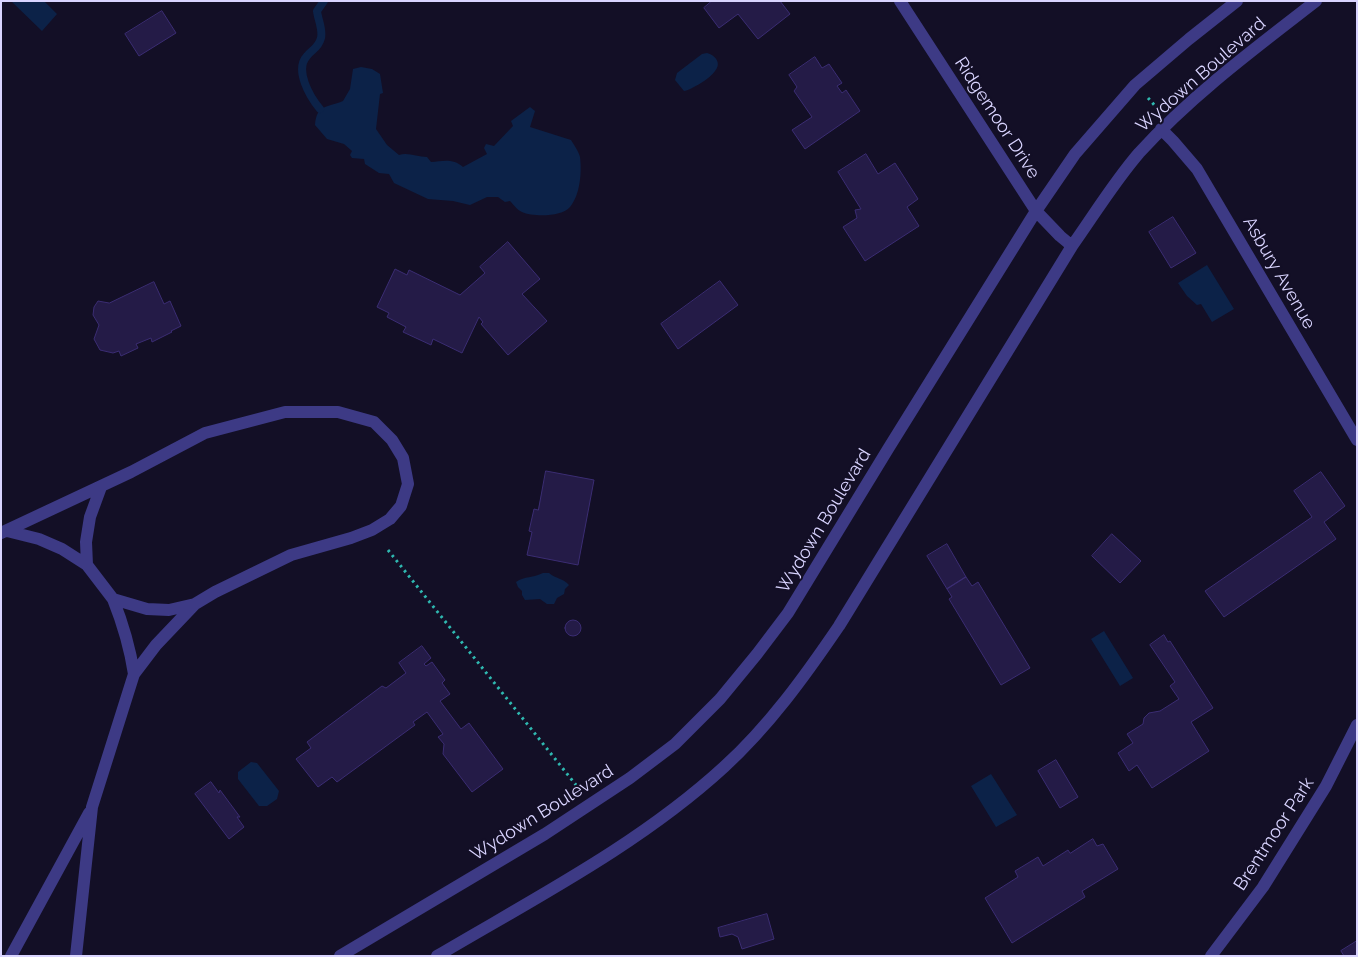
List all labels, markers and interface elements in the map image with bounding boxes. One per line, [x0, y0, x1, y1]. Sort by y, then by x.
street label: Wydown Boulevard [1132, 13, 1270, 137]
street label: Ridgemoor Drive [950, 53, 1044, 183]
street label: Asbury Avenue [1238, 213, 1320, 333]
street label: Wydown Boulevard [772, 445, 876, 597]
street label: Wydown Boulevard [467, 760, 617, 866]
street label: Brentmoor Park [1229, 773, 1319, 895]

